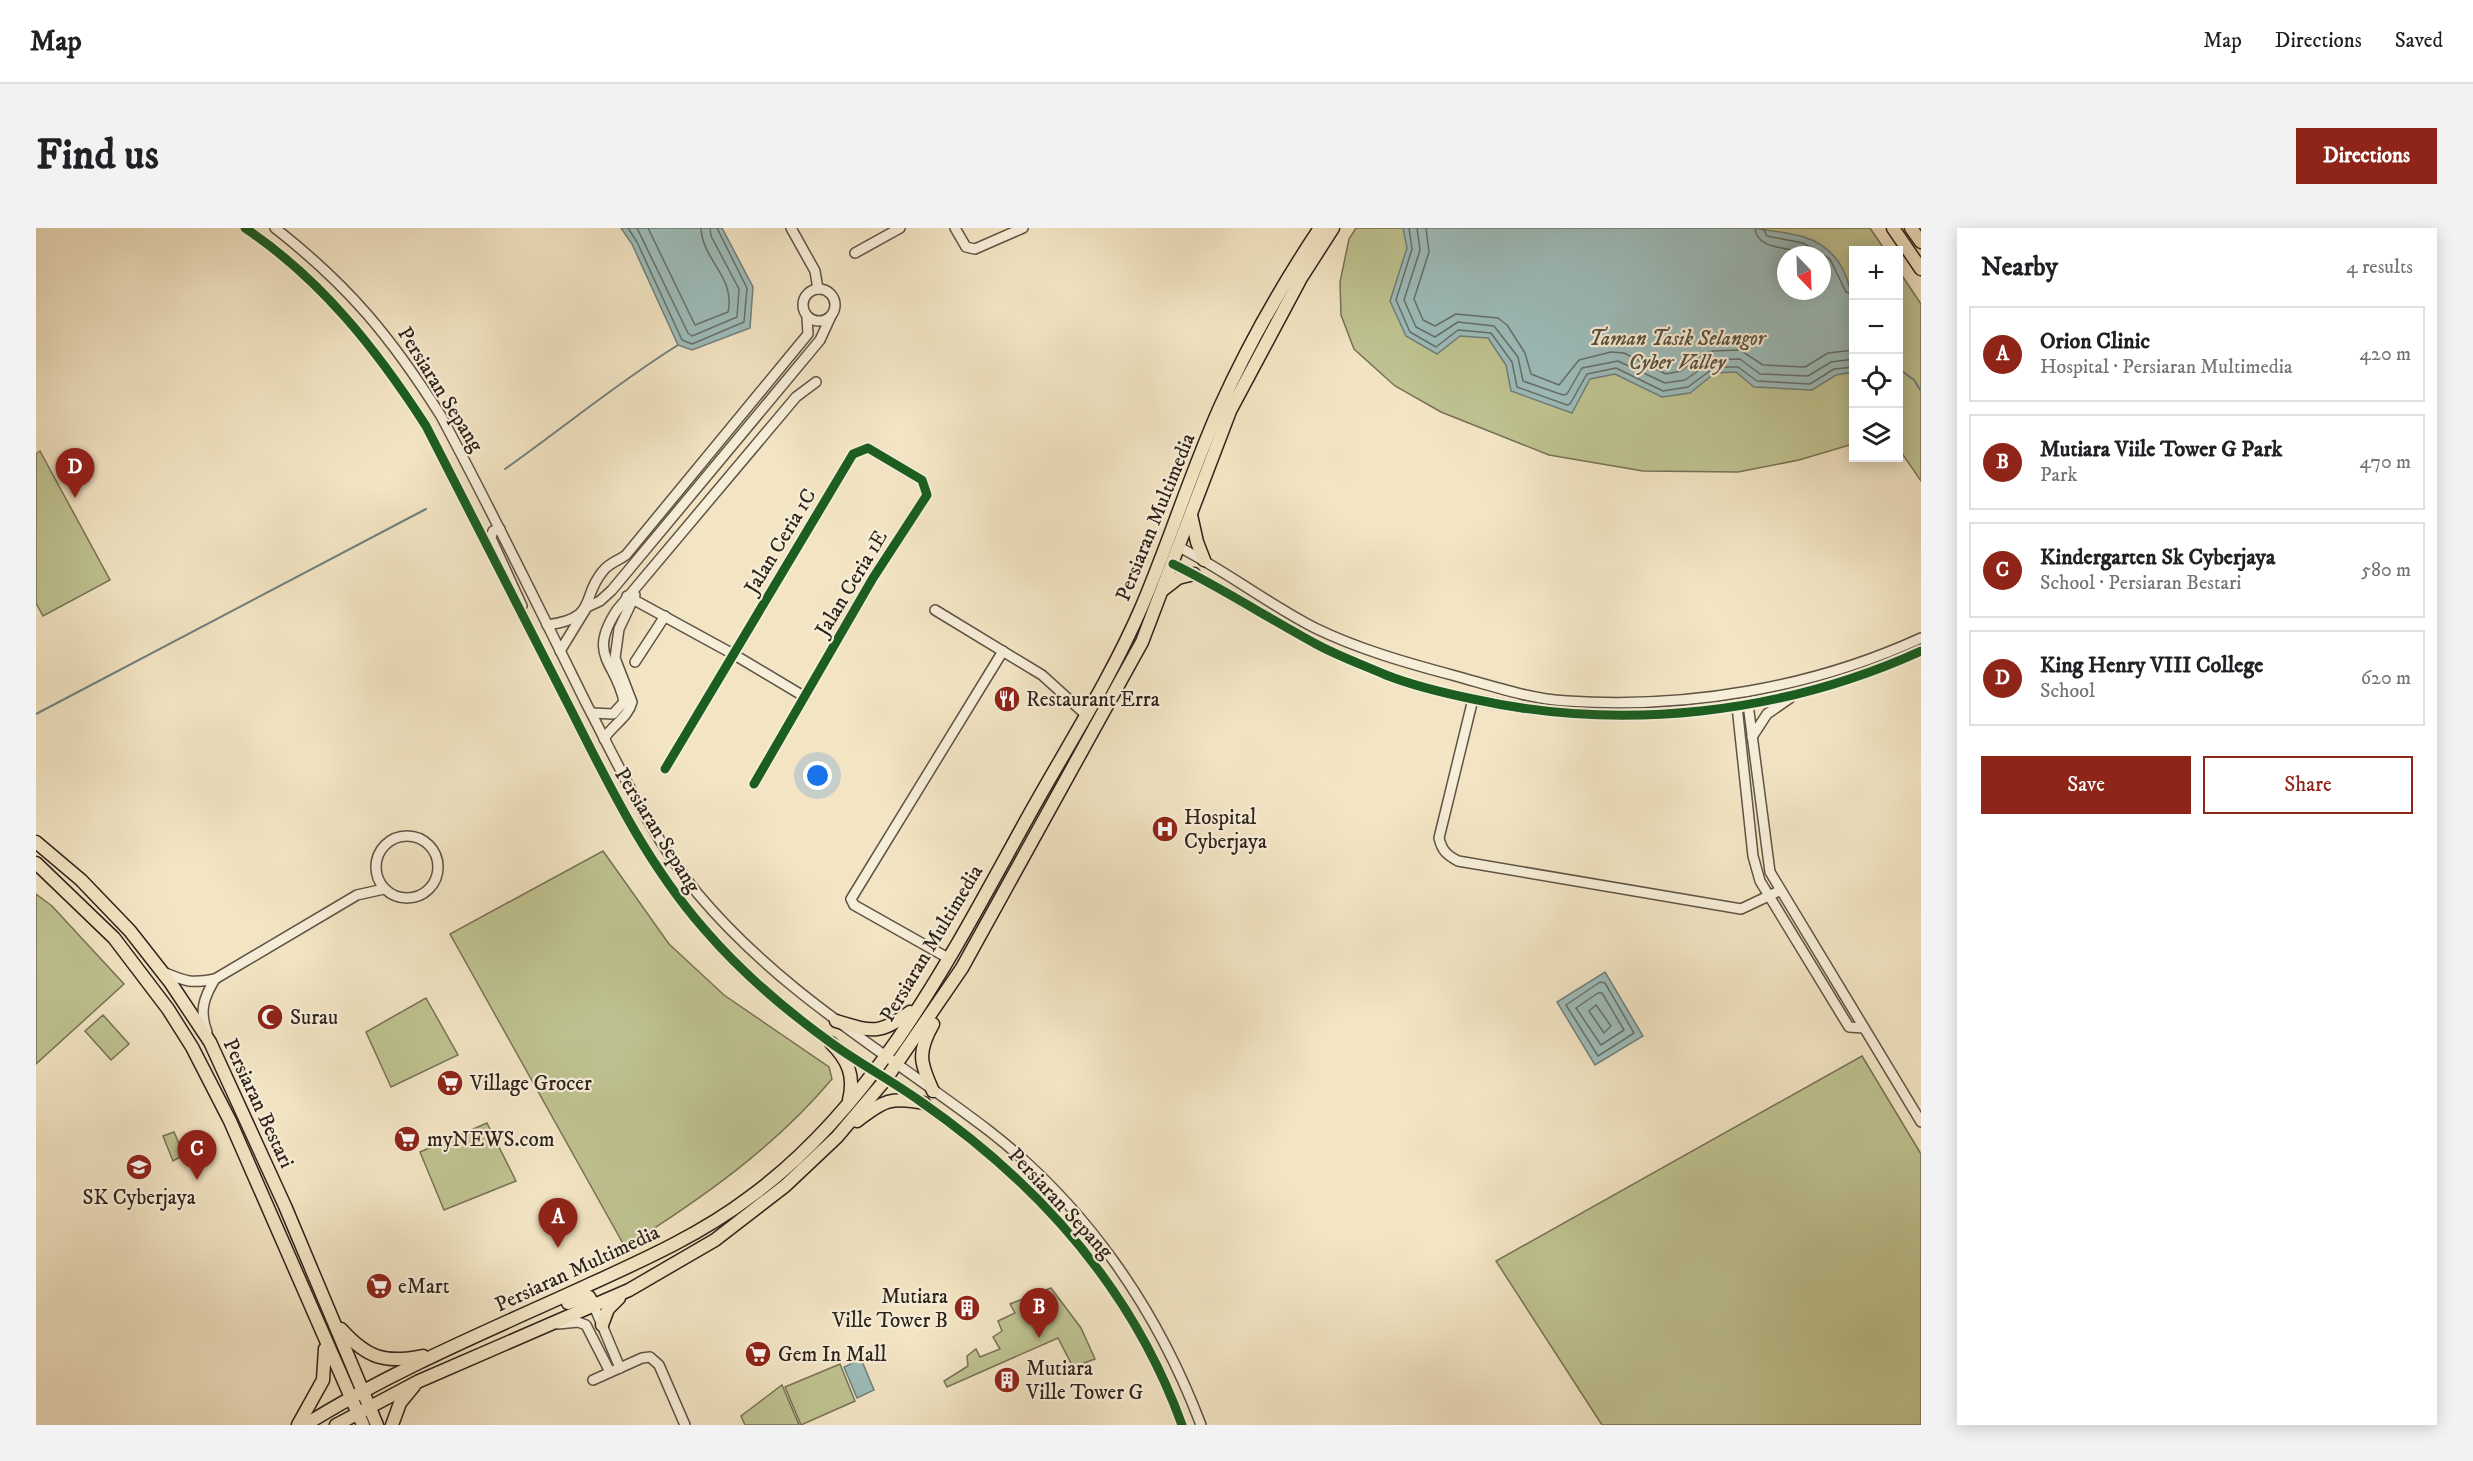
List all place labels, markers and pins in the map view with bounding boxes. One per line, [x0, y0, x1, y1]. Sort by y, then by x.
pin: D [56, 448, 94, 498]
restaurant icon: Restaurant Erra [992, 684, 1022, 714]
place label: Restaurant Erra [1026, 687, 1160, 713]
place label: Hospital Cyberjaya [1184, 805, 1267, 855]
hospital icon: Hospital Cyberjaya [1150, 814, 1180, 844]
mosque icon: Surau [255, 1002, 285, 1032]
place label: Surau [290, 1005, 338, 1031]
supermarket icon: Village Grocer [435, 1068, 465, 1098]
place label: Village Grocer [469, 1071, 592, 1097]
supermarket icon: myNEWS.com [392, 1124, 422, 1154]
place label: myNEWS.com [427, 1127, 555, 1153]
pin: C [178, 1130, 216, 1180]
school or university icon: SK Cyberjaya [124, 1152, 154, 1182]
place label: SK Cyberjaya [82, 1185, 196, 1211]
pin: A [538, 1198, 578, 1248]
supermarket icon: eMart [364, 1271, 394, 1301]
place label: eMart [398, 1274, 450, 1300]
place label: Mutiara Ville Tower B [831, 1284, 948, 1334]
pin: B [1020, 1288, 1058, 1338]
building icon: Mutiara Ville Tower B [952, 1293, 982, 1323]
supermarket icon: Gem In Mall [743, 1339, 773, 1369]
place label: Gem In Mall [778, 1342, 887, 1368]
place label: Mutiara Ville Tower G [1025, 1356, 1144, 1406]
building icon: Mutiara Ville Tower G [992, 1365, 1022, 1395]

